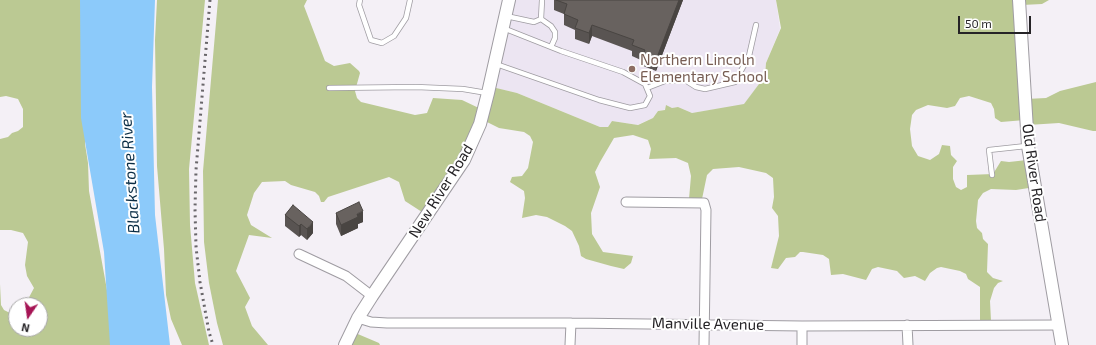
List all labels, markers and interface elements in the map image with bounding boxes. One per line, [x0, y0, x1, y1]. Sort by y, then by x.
scale bar [960, 8, 1033, 34]
text: 50 m [965, 16, 992, 30]
place label: Northern Lincoln Elementary School [640, 51, 768, 86]
marker: Northern Lincoln Elementary School [627, 64, 637, 74]
water label: Blackstone River [116, 112, 144, 234]
street label: Old River Road [1018, 123, 1050, 223]
street label: New River Road [405, 141, 477, 241]
north arrow [8, 297, 48, 337]
street label: Manville Avenue [652, 314, 764, 334]
text: N [20, 321, 31, 335]

